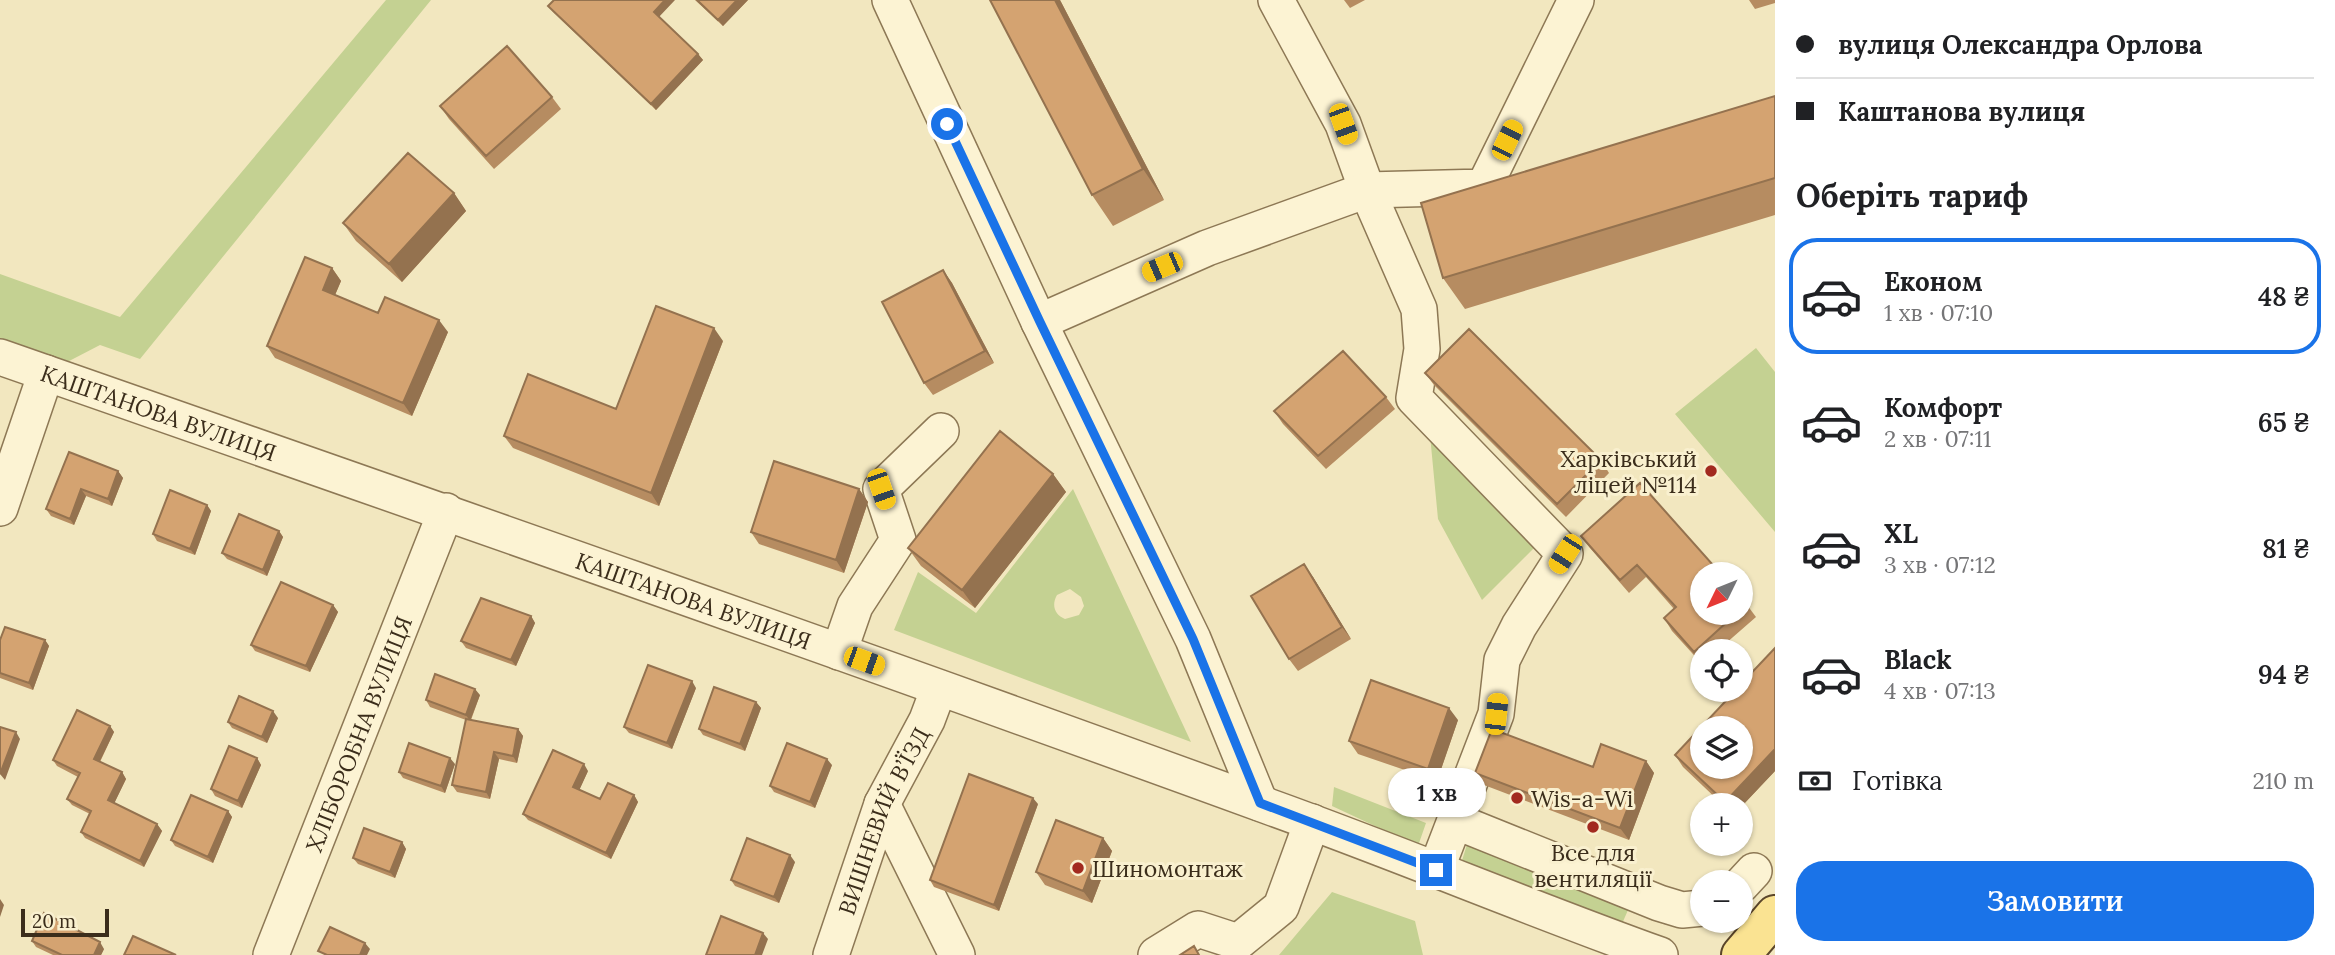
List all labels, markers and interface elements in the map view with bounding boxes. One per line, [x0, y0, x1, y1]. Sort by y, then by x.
text: вулиця Олександра Орлова [1838, 28, 2202, 61]
text: Каштанова вулиця [1838, 95, 2085, 128]
car [1326, 101, 1361, 147]
route start [931, 108, 963, 140]
car [1489, 117, 1526, 163]
text: Оберіть тариф [1796, 175, 2028, 216]
car [1139, 249, 1186, 285]
icon: car [1800, 265, 1863, 328]
text: Економ [1884, 265, 1982, 298]
text: 48 ₴ [2258, 280, 2310, 313]
text: 1 хв · 07:10 [1884, 298, 1993, 327]
street label: КАШТАНОВА ВУЛИЦЯ [37, 358, 280, 467]
icon: car [1800, 391, 1863, 454]
text: Комфорт [1884, 391, 2002, 424]
text: 65 ₴ [2258, 406, 2310, 439]
text: 2 хв · 07:11 [1884, 424, 1991, 453]
place label: Харківський ліцей №114 [1561, 444, 1697, 499]
marker: Харківський ліцей №114 [1703, 463, 1719, 479]
car [865, 466, 898, 512]
icon: car [1800, 517, 1863, 580]
text: XL [1884, 517, 1918, 550]
car [1545, 531, 1586, 577]
text: 81 ₴ [2262, 532, 2310, 565]
street label: КАШТАНОВА ВУЛИЦЯ [572, 545, 815, 655]
text: 3 хв · 07:12 [1884, 550, 1996, 579]
north arrow [1690, 562, 1754, 625]
map controls [1690, 562, 1753, 933]
street label: ХЛІБОРОБНА ВУЛИЦЯ [299, 611, 418, 856]
button: locate [1690, 639, 1753, 702]
icon: car [1800, 643, 1863, 706]
text: Black [1884, 643, 1952, 676]
car [841, 644, 888, 678]
text: 94 ₴ [2258, 658, 2310, 691]
text: 4 хв · 07:13 [1884, 676, 1996, 705]
car [1484, 692, 1509, 736]
button: layers [1690, 716, 1753, 779]
street label: ВИШНЕВИЙ В’ЇЗД [831, 722, 935, 918]
icon: cash [1796, 762, 1834, 800]
text: Готівка [1852, 764, 1943, 797]
text: 210 m [2252, 766, 2314, 795]
callout: 1 хв [1387, 768, 1485, 818]
text: 1 хв [1417, 778, 1457, 807]
place label: Wis-a-Wi [1531, 784, 1633, 813]
marker: Wis-a-Wi [1509, 790, 1525, 806]
button: + [1690, 793, 1753, 856]
marker: Все для вентиляції [1585, 819, 1601, 835]
place label: Все для вентиляції [1534, 838, 1652, 893]
place label: Шиномонтаж [1092, 854, 1243, 883]
route end [1420, 854, 1452, 886]
marker: Шиномонтаж [1070, 860, 1086, 876]
button: Замовити [1796, 861, 2314, 941]
button: − [1690, 870, 1753, 933]
scale bar [21, 906, 108, 938]
text: 20 m [32, 909, 76, 933]

